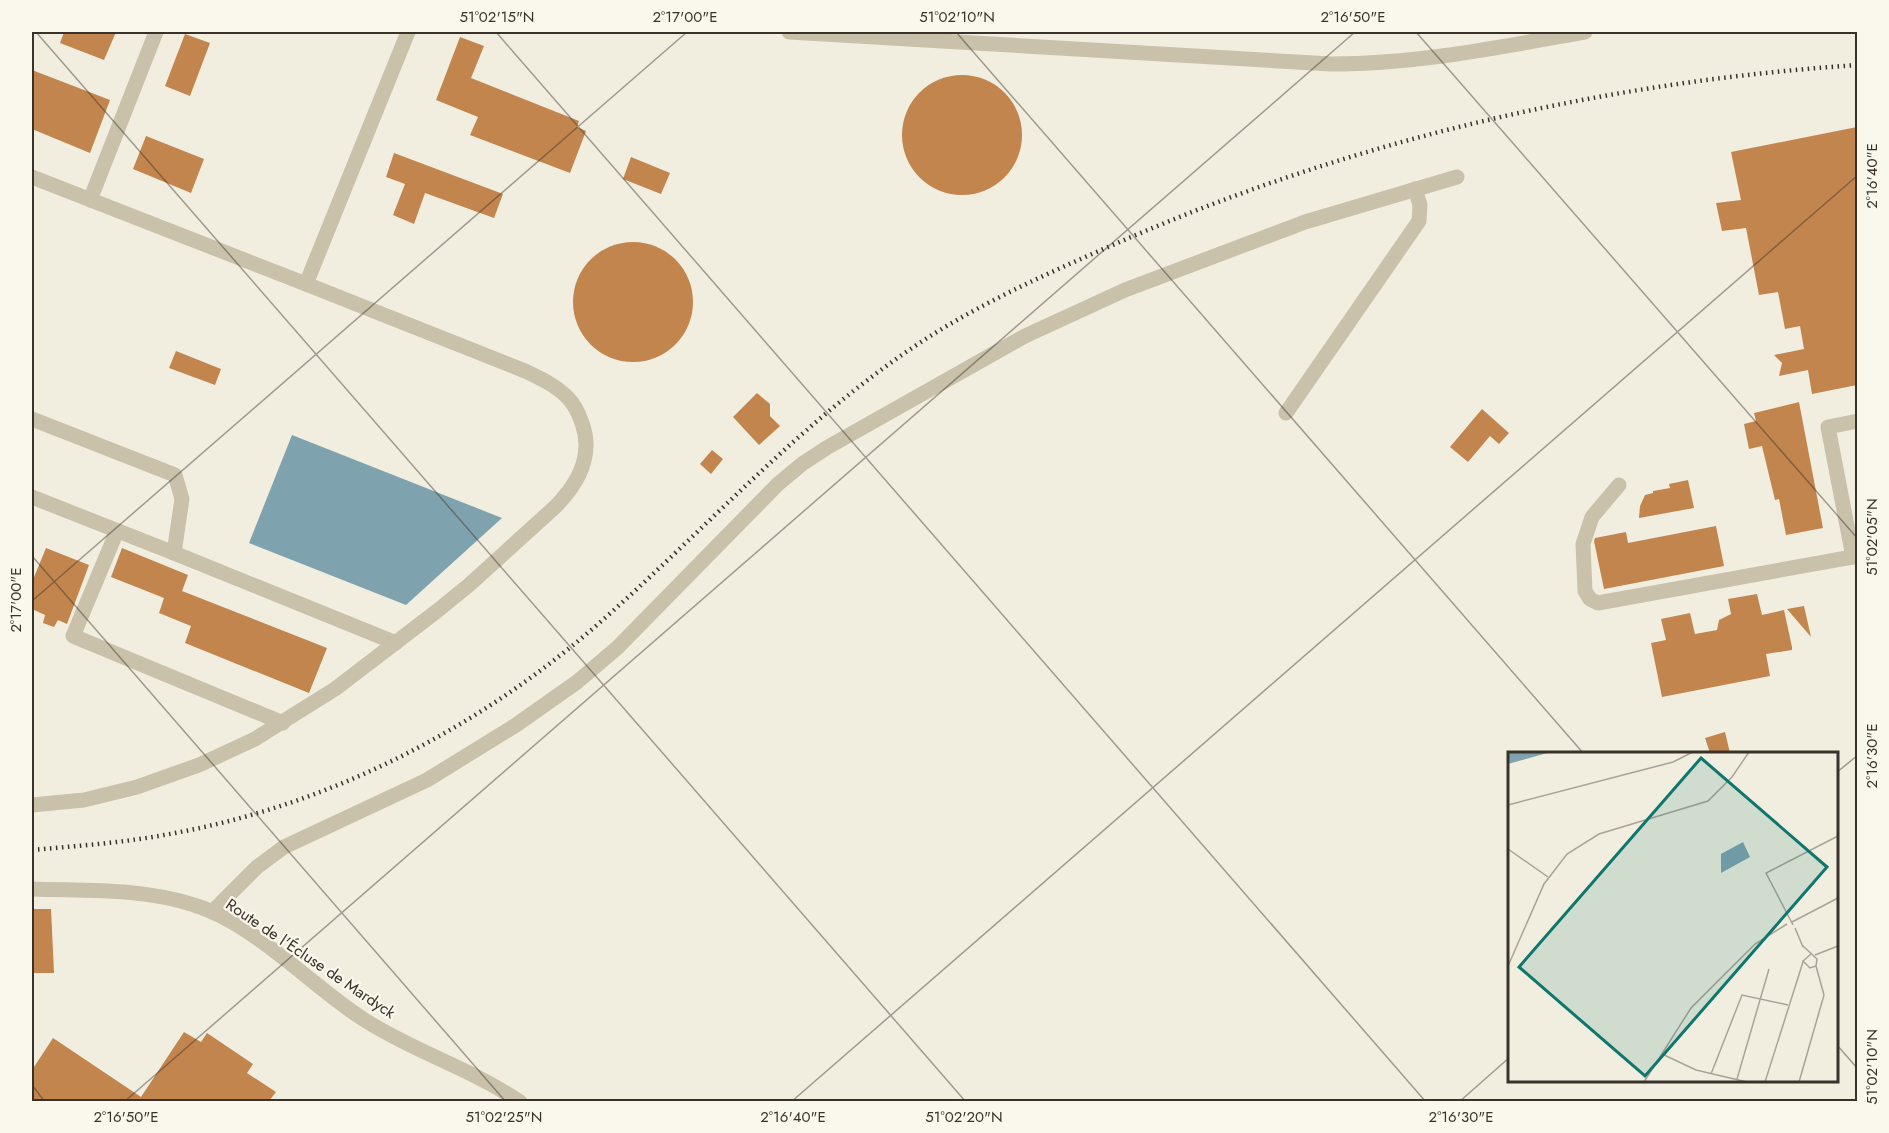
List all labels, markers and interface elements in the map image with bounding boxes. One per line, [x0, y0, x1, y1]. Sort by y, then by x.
text: 51°02'15"N [459, 6, 535, 28]
text: 2°17'00"E [653, 6, 717, 28]
text: 51°02'10"N [919, 6, 995, 28]
text: 2°16'50"E [1320, 6, 1386, 28]
text: 2°16'40"E [1861, 143, 1883, 209]
text: 51°02'05"N [1861, 498, 1883, 576]
text: 2°17'00"E [5, 568, 27, 632]
text: 2°16'30"E [1861, 724, 1883, 788]
inset map [1508, 752, 1838, 1082]
street label: Route de l'Écluse de Mardyck [221, 893, 401, 1024]
text: 51°02'10"N [1861, 1029, 1883, 1105]
text: 2°16'50"E [93, 1106, 159, 1128]
text: 51°02'25"N [466, 1106, 542, 1128]
text: 2°16'40"E [760, 1106, 826, 1128]
text: 51°02'20"N [925, 1106, 1003, 1128]
text: 2°16'30"E [1429, 1106, 1493, 1128]

